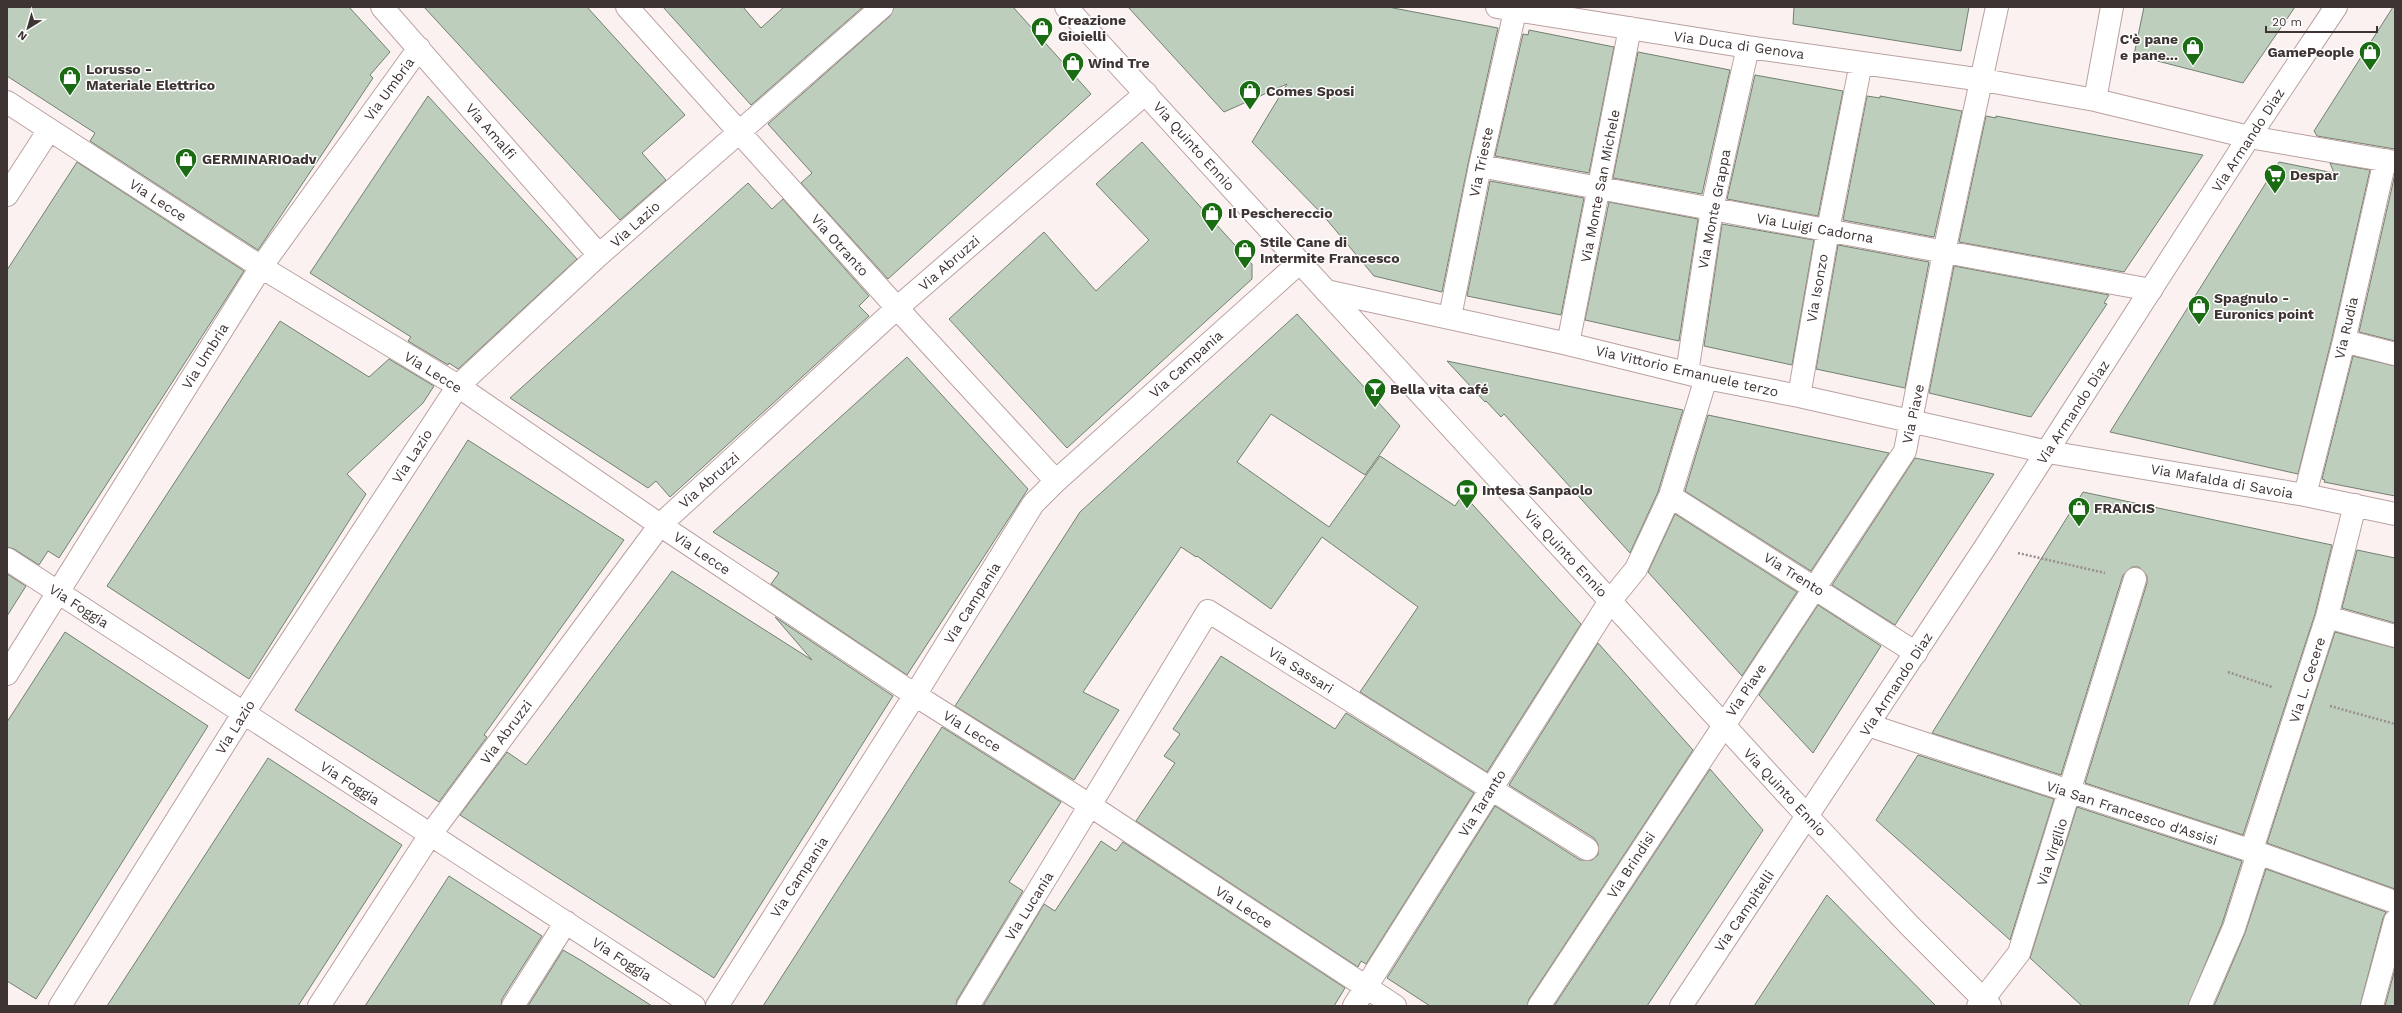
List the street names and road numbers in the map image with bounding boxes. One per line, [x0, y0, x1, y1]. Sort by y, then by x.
street label: Via Duca di Genova [1673, 28, 1805, 62]
street label: Via Umbria [361, 54, 417, 124]
street label: Via Armando Diaz [2208, 85, 2288, 195]
street label: Via Quinto Ennio [1150, 98, 1238, 194]
street label: Via Amalfi [462, 100, 520, 162]
street label: Via Monte San Michele [1577, 108, 1623, 264]
street label: Via Trieste [1466, 126, 1496, 198]
street label: Via Monte Grappa [1695, 148, 1733, 270]
street label: Via Lecce [126, 176, 190, 224]
street label: Via Lazio [607, 198, 663, 250]
street label: Via Luigi Cadorna [1755, 210, 1875, 246]
street label: Via Otranto [808, 211, 872, 279]
street label: Via Abruzzi [915, 232, 983, 294]
street label: Via Isonzo [1803, 252, 1831, 324]
street label: Via Rudia [2331, 295, 2361, 361]
street label: Via Umbria [178, 320, 232, 392]
street label: Via Campania [1146, 327, 1226, 401]
street label: Via Vittorio Emanuele terzo [1594, 342, 1780, 400]
street label: Via Lecce [401, 348, 465, 396]
street label: Via Armando Diaz [2033, 357, 2113, 467]
street label: Via Piave [1899, 383, 1927, 445]
street label: Via Lazio [389, 426, 435, 486]
street label: Via Abruzzi [676, 449, 742, 511]
street label: Via Mafalda di Savoia [2149, 461, 2295, 501]
street label: Via Quinto Ennio [1521, 506, 1611, 600]
street label: Via Lecce [671, 528, 733, 578]
street label: Via Trento [1761, 549, 1827, 599]
street label: Via Campania [941, 559, 1003, 647]
street label: Via Foggia [46, 581, 112, 631]
street label: Via Armando Diaz [1856, 629, 1936, 739]
street label: Via L. Cecere [2286, 635, 2328, 725]
street label: Via Sassari [1265, 644, 1337, 696]
street label: Via Piave [1722, 660, 1770, 720]
street label: Via Lazio [212, 697, 258, 757]
street label: Via Abruzzi [477, 697, 535, 767]
street label: Via Lecce [940, 707, 1004, 755]
street label: Via Quinto Ennio [1740, 745, 1830, 839]
street label: Via Foggia [317, 758, 383, 808]
street label: Via Taranto [1455, 767, 1509, 839]
street label: Via San Francesco d'Assisi [2044, 778, 2220, 848]
street label: Via Virgilio [2034, 816, 2070, 888]
street label: Via Brindisi [1604, 829, 1658, 901]
street label: Via Campania [767, 834, 831, 920]
street label: Via Campitelli [1711, 867, 1777, 955]
street label: Via Lucania [1002, 869, 1057, 943]
street label: Via Lecce [1212, 883, 1276, 931]
street label: Via Foggia [589, 934, 655, 984]

